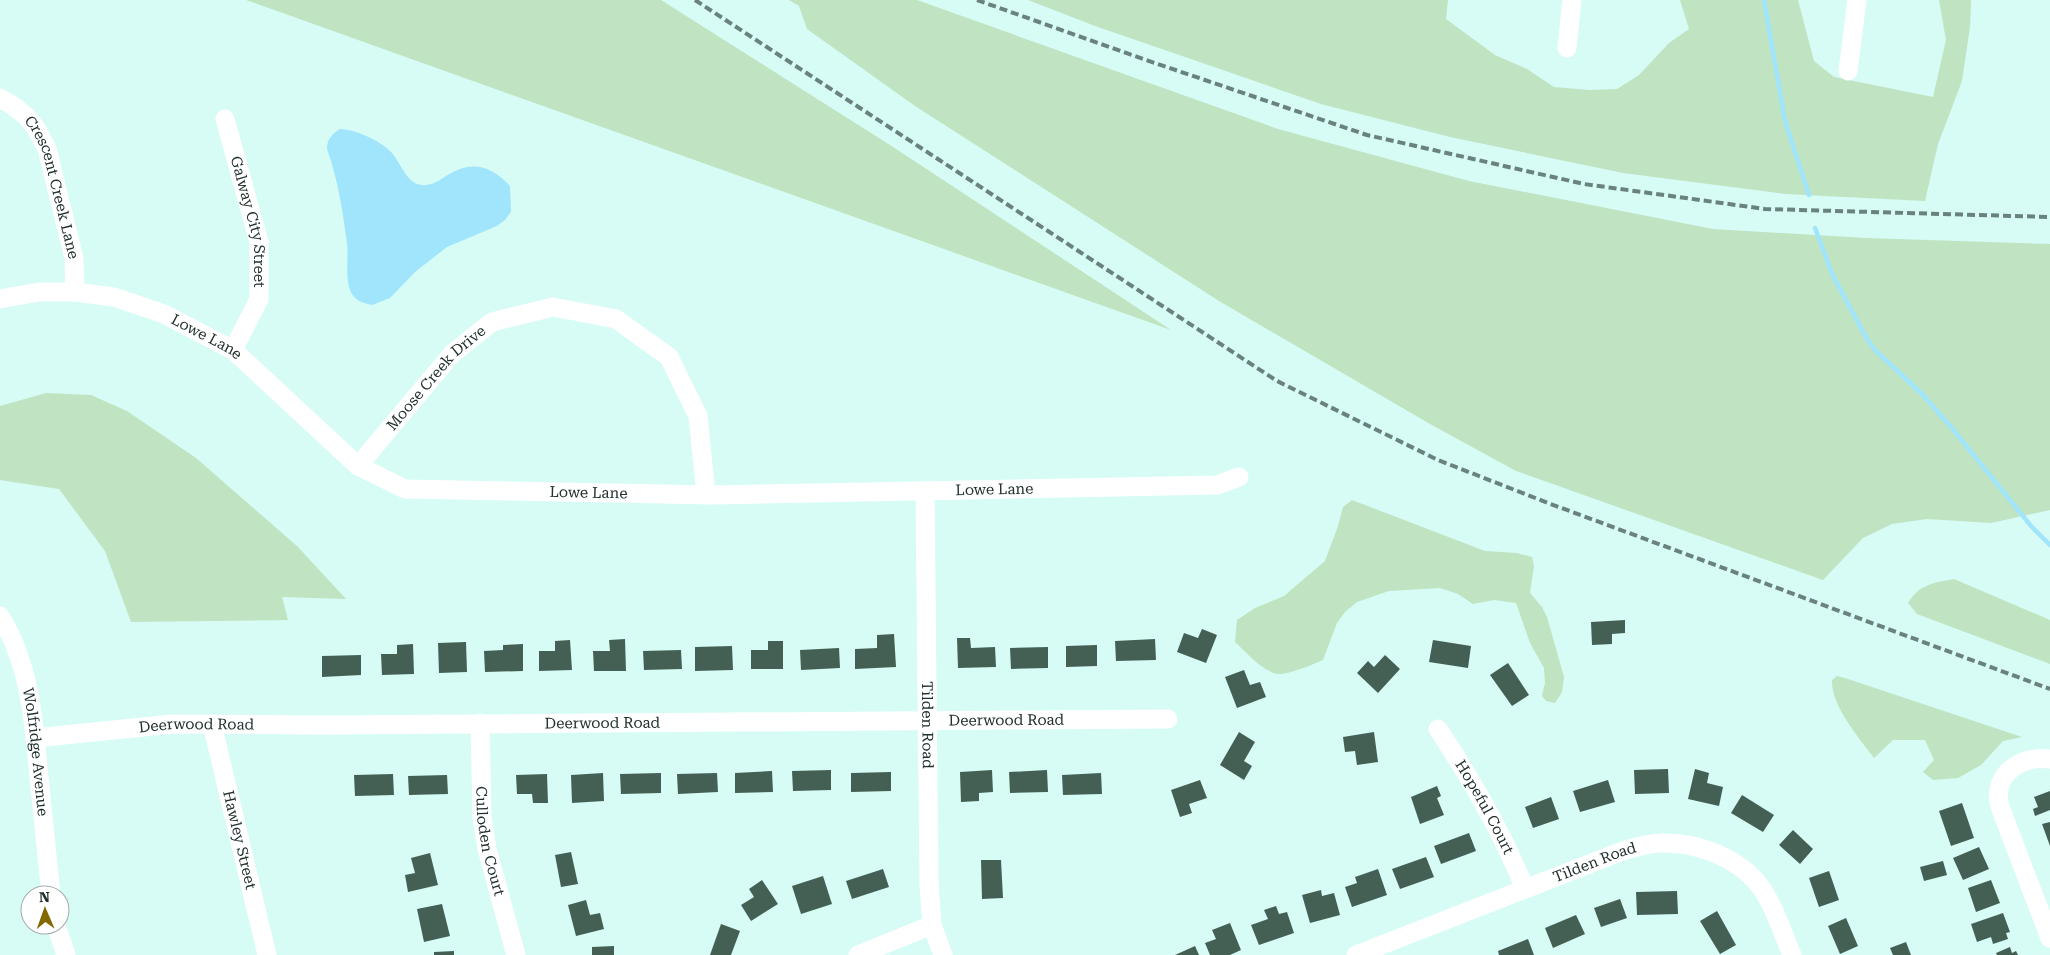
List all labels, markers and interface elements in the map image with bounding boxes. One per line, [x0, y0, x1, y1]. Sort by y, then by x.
street label: Crescent Creek Lane [21, 112, 83, 261]
street label: Galway City Street [227, 154, 268, 288]
street label: Lowe Lane [168, 310, 246, 363]
street label: Moose Creek Drive [383, 322, 489, 434]
street label: Lowe Lane [955, 480, 1034, 499]
street label: Lowe Lane [549, 483, 628, 502]
street label: Tilden Road [918, 681, 937, 769]
street label: Wolfridge Avenue [19, 686, 52, 817]
street label: Deerwood Road [948, 711, 1064, 730]
street label: Deerwood Road [544, 714, 660, 732]
street label: Deerwood Road [138, 715, 254, 736]
street label: Hopeful Court [1451, 757, 1518, 857]
street label: Culloden Court [472, 786, 509, 898]
street label: Hawley Street [219, 789, 260, 891]
street label: Tilden Road [1550, 838, 1639, 886]
north arrow [20, 885, 70, 935]
text: N [39, 889, 50, 905]

